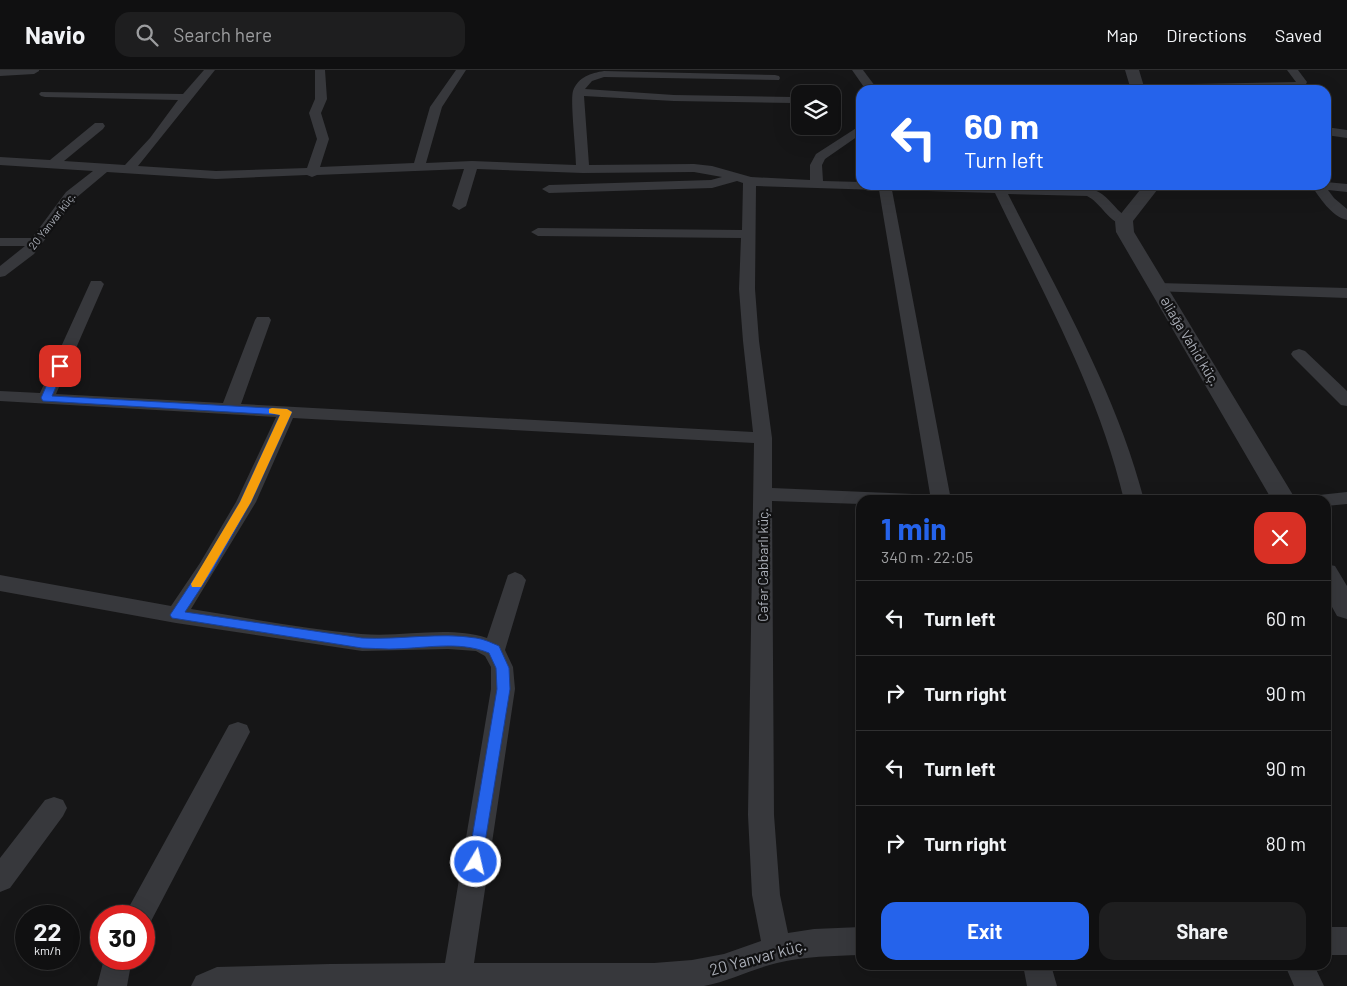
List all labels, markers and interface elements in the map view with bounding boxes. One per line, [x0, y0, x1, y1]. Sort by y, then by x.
search box [115, 12, 465, 57]
text: Navio [25, 20, 85, 49]
icon: search [133, 21, 161, 49]
text: Search here [173, 23, 272, 46]
text: Map [1106, 24, 1138, 46]
text: Directions [1166, 24, 1247, 46]
text: Saved [1275, 24, 1322, 46]
map controls [791, 85, 841, 135]
button: layers [791, 85, 841, 135]
text: 60 m [964, 104, 1039, 146]
icon: left [881, 105, 946, 170]
text: Turn left [964, 146, 1044, 172]
street label: 20 Yanvar küç. [25, 190, 78, 252]
street label: Əliağa Vahid küç. [1157, 293, 1224, 389]
pin [39, 345, 81, 387]
icon: arrive [46, 352, 74, 380]
street label: Cəfər Cabbarlı küç. [754, 508, 771, 622]
text: 1 min [881, 510, 947, 546]
button: close [1254, 512, 1306, 564]
text: 340 m · 22:05 [881, 547, 973, 566]
icon: left [881, 604, 909, 632]
text: Turn left [924, 607, 995, 630]
text: 60 m [1266, 607, 1306, 630]
icon: right [881, 679, 909, 707]
text: Turn right [924, 682, 1006, 705]
text: 90 m [1266, 682, 1306, 705]
icon: left [881, 754, 909, 782]
text: Turn left [924, 757, 995, 780]
text: 90 m [1266, 757, 1306, 780]
icon: right [881, 829, 909, 857]
text: Turn right [924, 832, 1006, 855]
text: 80 m [1266, 832, 1306, 855]
position arrow [449, 835, 501, 887]
button: Exit [881, 902, 1089, 960]
button: Share [1099, 902, 1306, 960]
speed limit sign: 30 [90, 905, 155, 970]
text: 22 [33, 916, 62, 946]
street label: 20 Yanvar küç. [707, 934, 808, 979]
text: km/h [34, 943, 61, 957]

